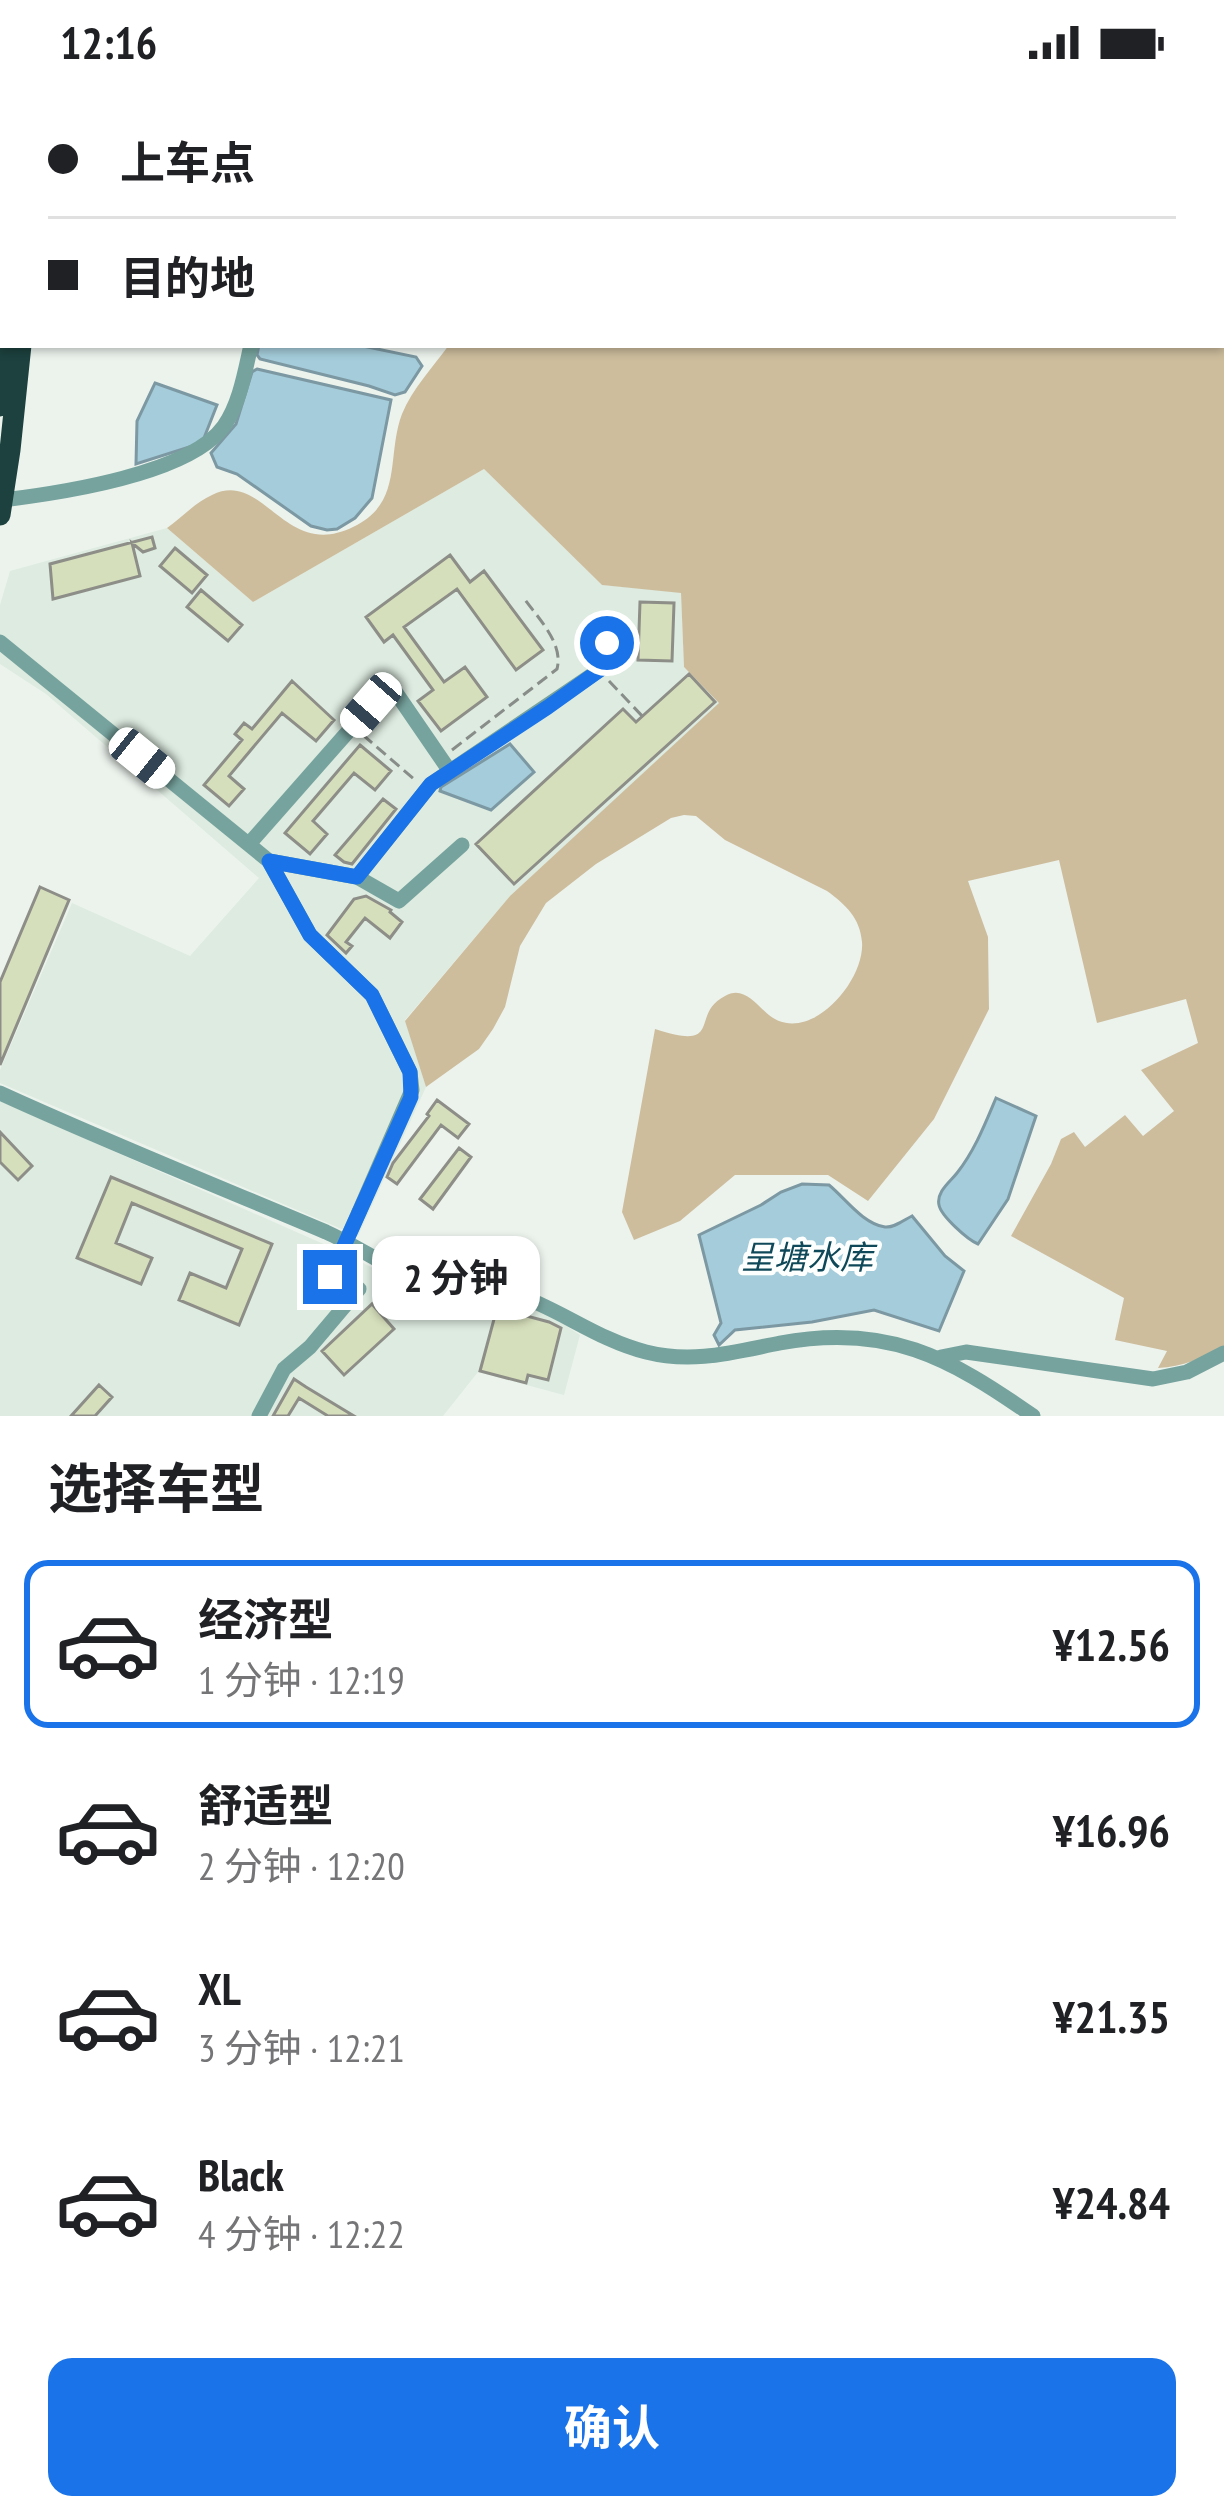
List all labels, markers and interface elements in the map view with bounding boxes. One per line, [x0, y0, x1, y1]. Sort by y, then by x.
text: 12:16 [60, 13, 157, 71]
text: 上车点 [120, 133, 255, 191]
text: 目的地 [120, 248, 255, 306]
route start [580, 616, 634, 670]
car [334, 666, 408, 744]
car [103, 721, 181, 795]
callout: 2 分钟 [372, 1235, 540, 1319]
water label: 呈塘水库 [741, 1235, 878, 1278]
route end [303, 1250, 357, 1304]
text: 2 分钟 [404, 1252, 508, 1303]
text: 选择车型 [48, 1453, 264, 1523]
icon: car [54, 1590, 162, 1698]
text: 经济型 [198, 1590, 333, 1648]
text: ¥12.56 [1053, 1615, 1170, 1673]
text: 1 分钟 · 12:19 [198, 1654, 405, 1705]
icon: car [54, 1776, 162, 1884]
text: 舒适型 [198, 1776, 333, 1834]
text: ¥16.96 [1053, 1801, 1170, 1859]
text: 2 分钟 · 12:20 [198, 1840, 405, 1891]
text: XL [198, 1959, 241, 2017]
icon: car [54, 1962, 162, 2070]
text: ¥21.35 [1053, 1987, 1170, 2045]
text: 3 分钟 · 12:21 [198, 2022, 405, 2073]
text: Black [198, 2145, 284, 2203]
icon: car [54, 2148, 162, 2256]
text: ¥24.84 [1053, 2173, 1170, 2231]
text: 4 分钟 · 12:22 [198, 2208, 405, 2259]
button: 确认 [48, 2358, 1176, 2496]

